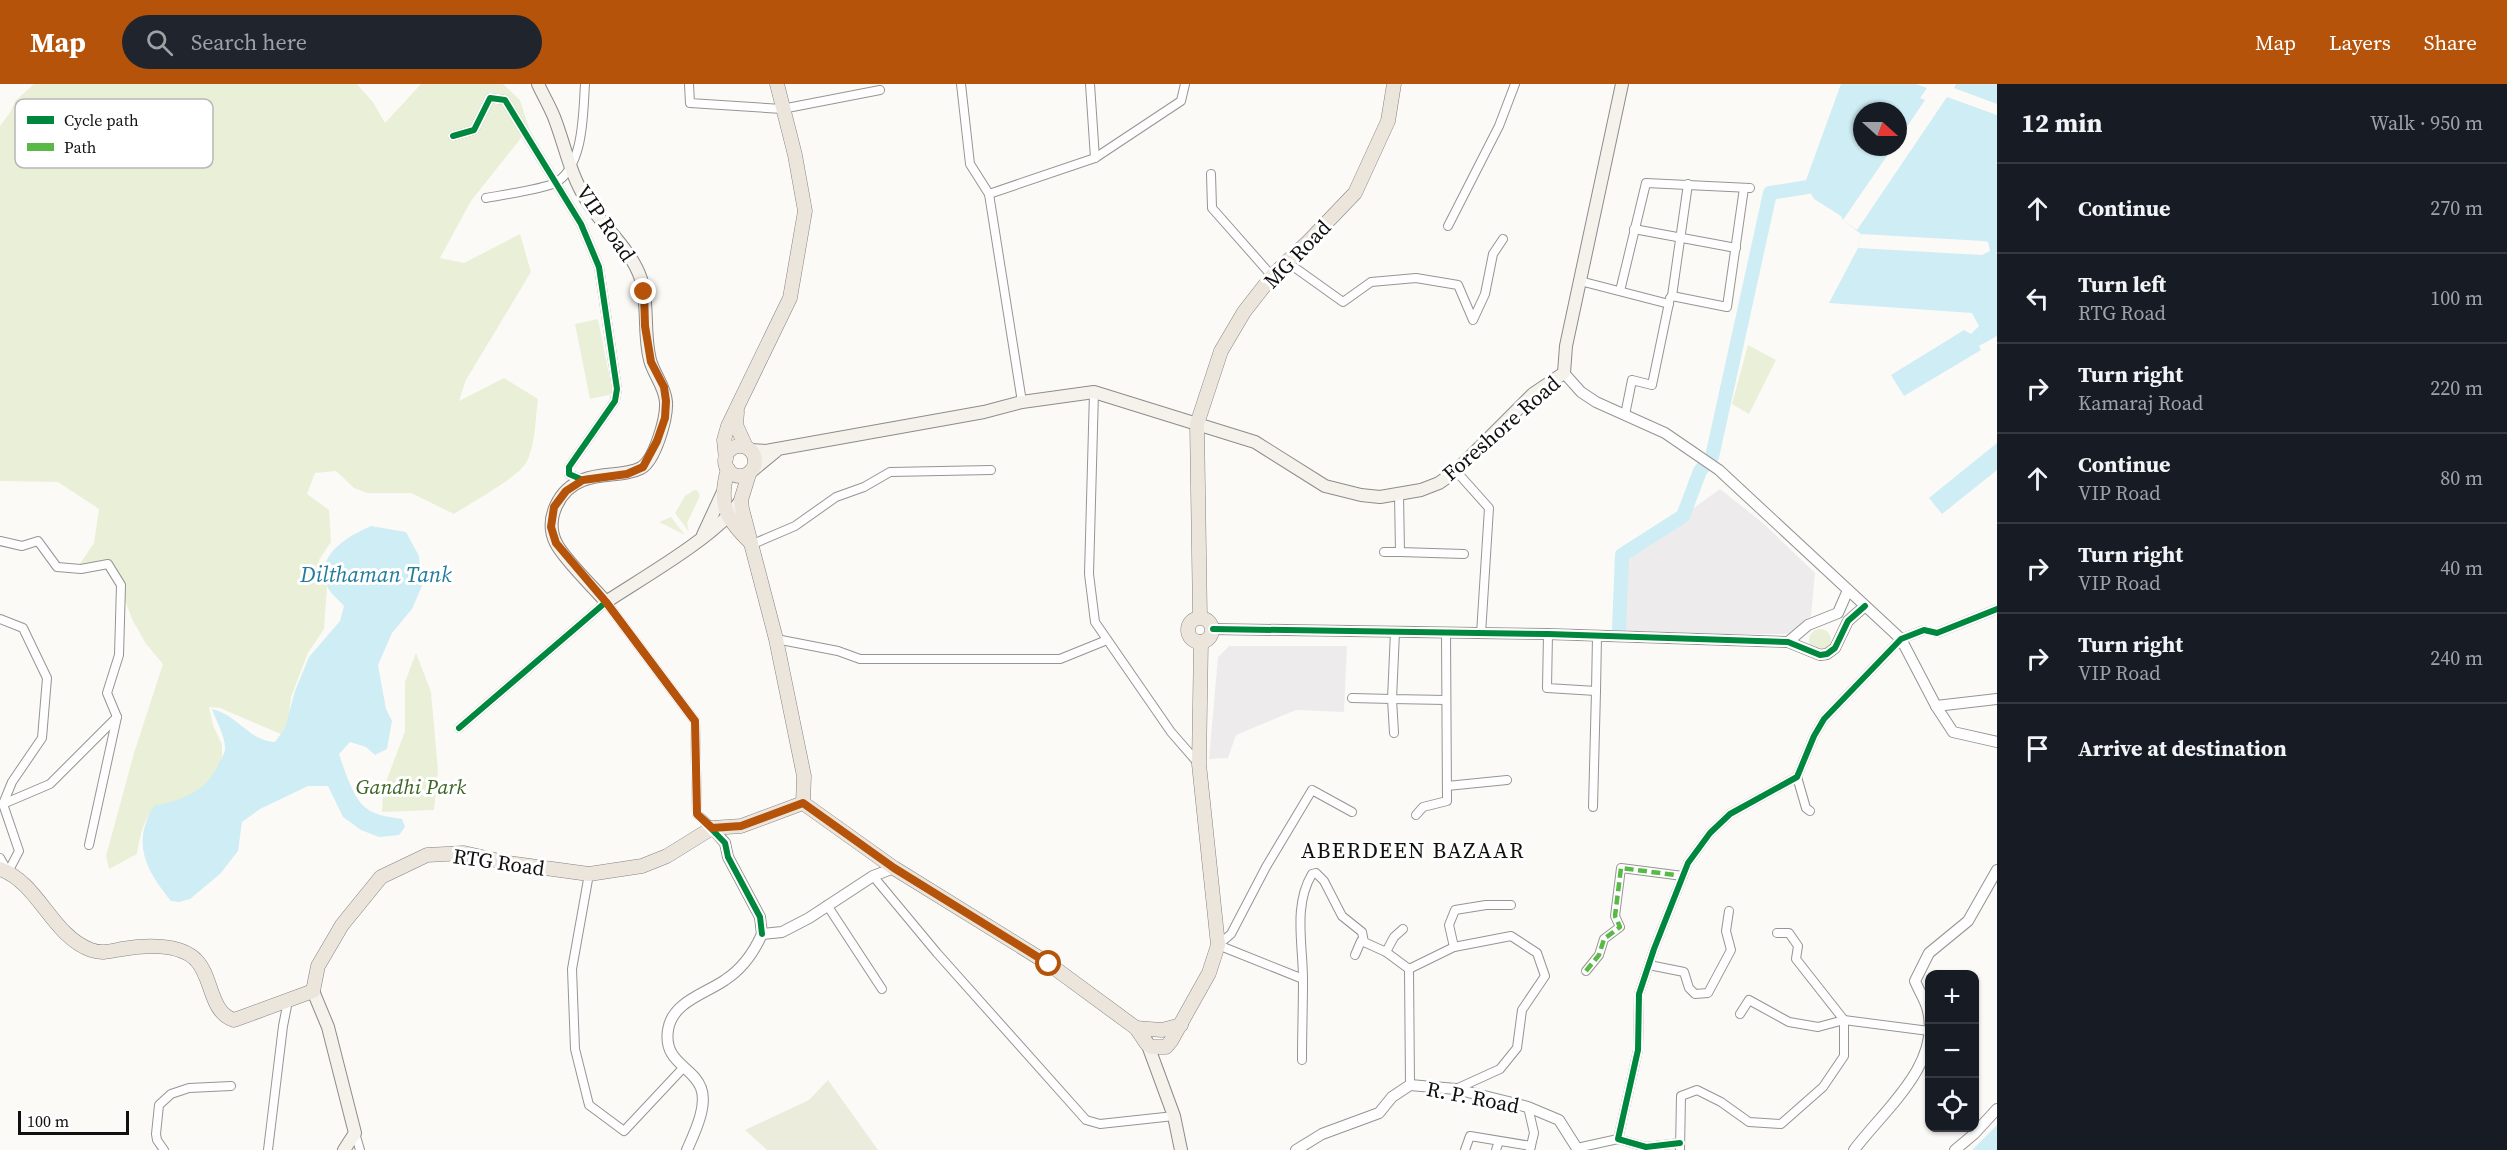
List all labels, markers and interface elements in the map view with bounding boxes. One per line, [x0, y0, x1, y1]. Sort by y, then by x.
search box [122, 15, 542, 69]
text: Map [30, 23, 86, 61]
icon: search [143, 26, 176, 59]
text: Search here [191, 27, 307, 57]
text: Map [2255, 28, 2296, 57]
text: Layers [2329, 28, 2391, 57]
text: Share [2424, 28, 2477, 57]
legend [15, 99, 213, 168]
north arrow [1853, 102, 1907, 156]
text: 12 min [2021, 105, 2103, 141]
text: Cycle path [64, 109, 139, 131]
text: Walk · 950 m [2370, 109, 2483, 137]
text: Path [64, 136, 97, 158]
street label: VIP Road [570, 179, 642, 267]
icon: ahead [2021, 192, 2054, 225]
text: Continue [2078, 193, 2171, 223]
text: 270 m [2430, 194, 2483, 222]
street label: MG Road [1257, 213, 1337, 295]
text: Turn left [2078, 269, 2166, 299]
route end [630, 278, 656, 304]
icon: left [2021, 282, 2054, 315]
text: 100 m [2430, 284, 2483, 312]
text: RTG Road [2078, 299, 2166, 327]
text: Turn right [2078, 359, 2183, 389]
street label: Foreshore Road [1436, 369, 1566, 487]
icon: right [2021, 372, 2054, 405]
text: 220 m [2430, 374, 2483, 402]
text: Kamaraj Road [2078, 389, 2203, 417]
text: Continue [2078, 449, 2171, 479]
icon: ahead [2021, 462, 2054, 495]
text: 80 m [2440, 464, 2483, 492]
text: VIP Road [2078, 479, 2161, 507]
text: Turn right [2078, 539, 2183, 569]
icon: right [2021, 552, 2054, 585]
text: 40 m [2440, 554, 2483, 582]
water label: Dilthaman Tank [299, 559, 452, 589]
text: VIP Road [2078, 569, 2161, 597]
text: Turn right [2078, 629, 2183, 659]
icon: right [2021, 642, 2054, 675]
text: 240 m [2430, 644, 2483, 672]
text: VIP Road [2078, 659, 2161, 687]
icon: arrive [2021, 732, 2054, 765]
text: Arrive at destination [2078, 733, 2287, 763]
park label: Gandhi Park [356, 772, 466, 801]
district label: ABERDEEN BAZAAR [1301, 835, 1525, 865]
street label: RTG Road [451, 841, 547, 883]
route start [1035, 950, 1061, 976]
map controls [1925, 970, 1979, 1132]
button: + [1925, 970, 1979, 1024]
button: − [1925, 1024, 1979, 1078]
street label: R. P. Road [1424, 1074, 1522, 1120]
button: locate [1925, 1078, 1979, 1132]
scale bar [18, 1108, 129, 1136]
text: 100 m [27, 1110, 69, 1132]

